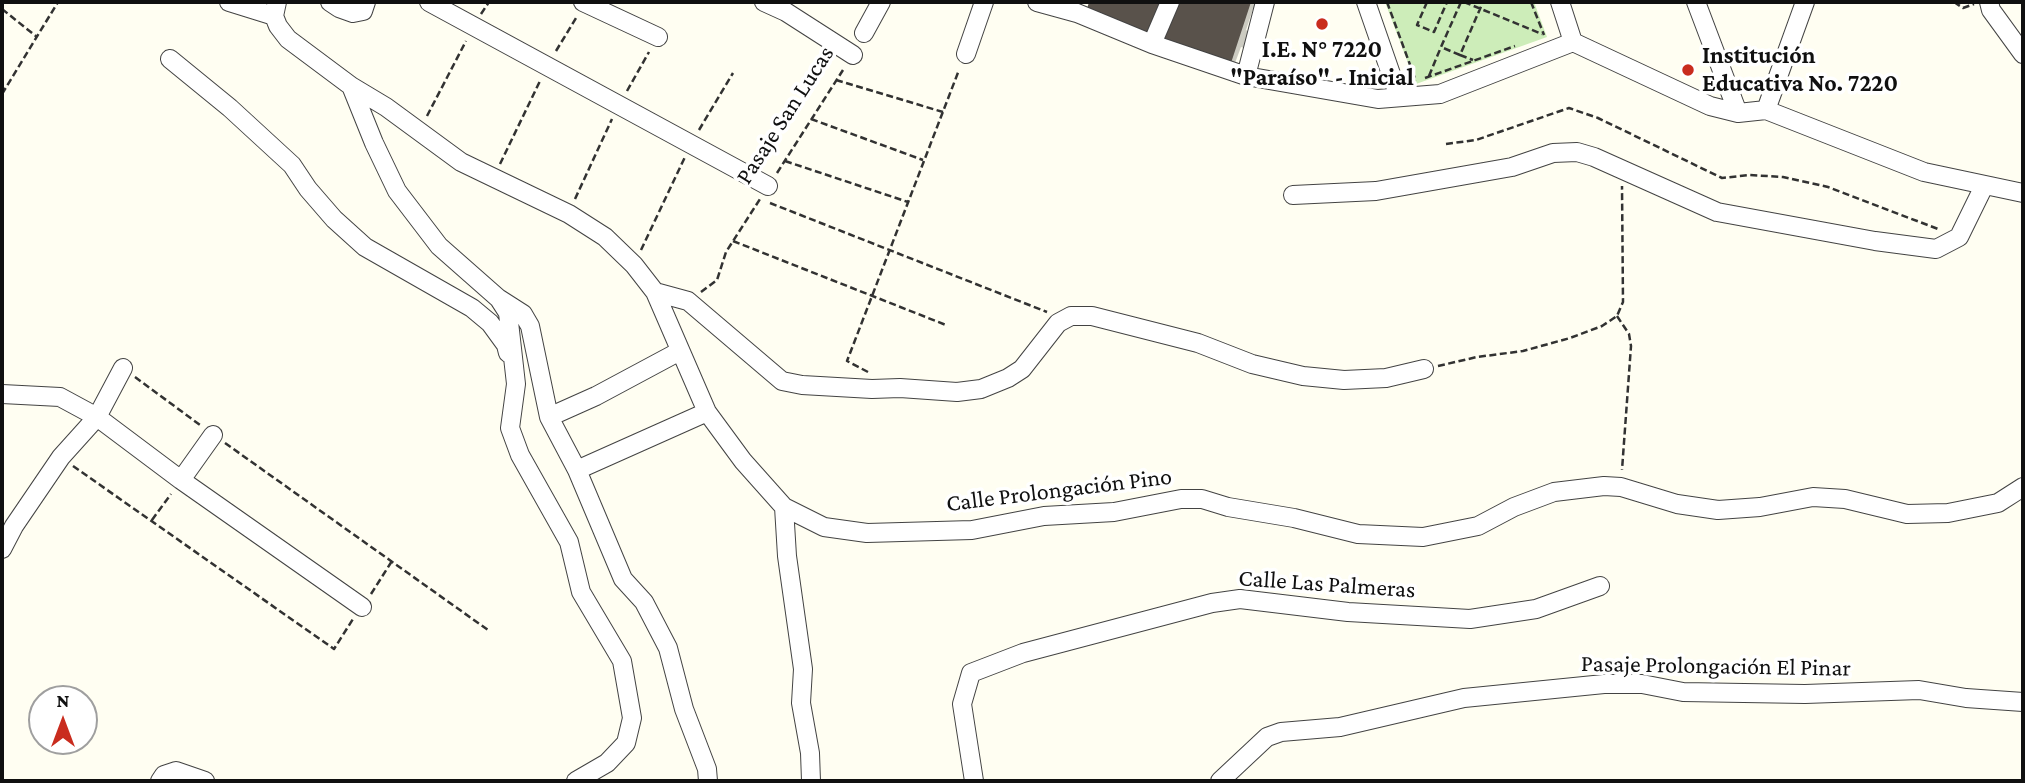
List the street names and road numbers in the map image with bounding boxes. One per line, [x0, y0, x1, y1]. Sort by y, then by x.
street label: Pasaje San Lucas [730, 41, 840, 189]
street label: Calle Prolongación Pino [945, 462, 1173, 518]
street label: Calle Las Palmeras [1238, 563, 1416, 605]
street label: Pasaje Prolongación El Pinar [1581, 649, 1851, 683]

